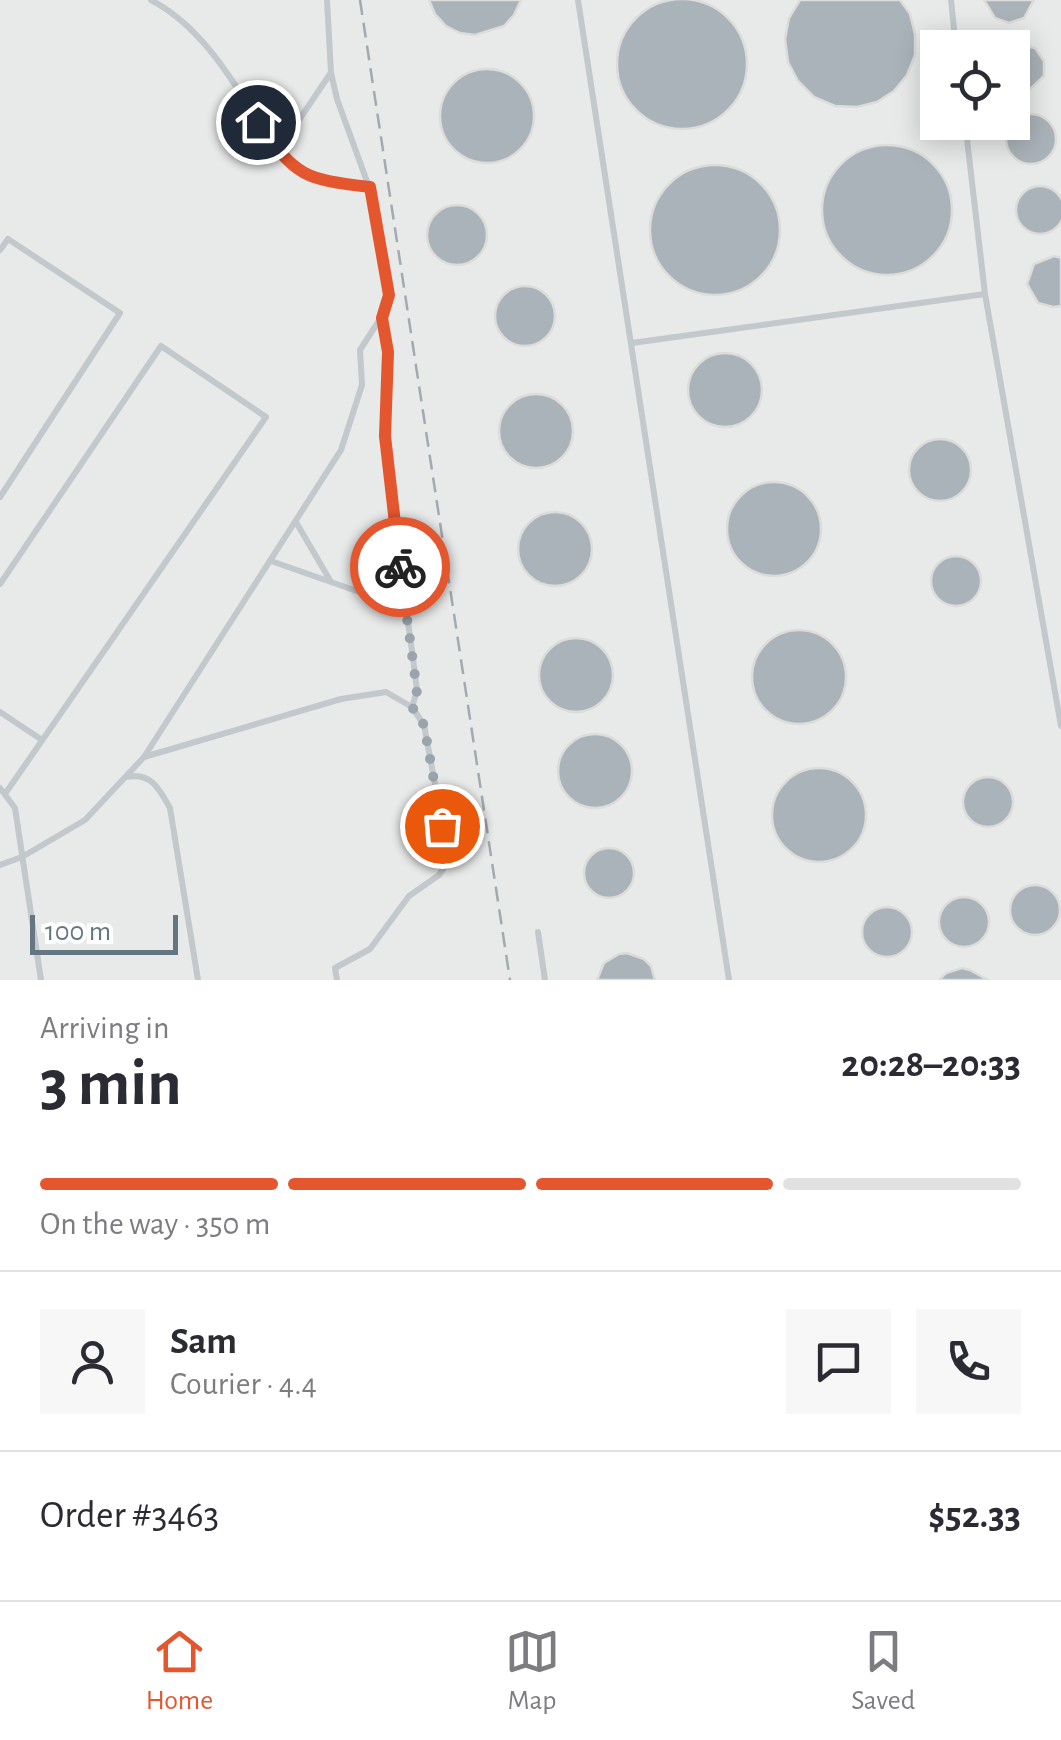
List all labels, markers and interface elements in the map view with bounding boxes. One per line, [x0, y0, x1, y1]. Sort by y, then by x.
map controls [920, 30, 1030, 140]
button: locate [920, 30, 1030, 140]
pin [216, 80, 301, 165]
icon: home [231, 95, 286, 150]
courier [350, 517, 450, 617]
icon: bike [373, 540, 428, 595]
pin [400, 784, 485, 869]
icon: bag [415, 799, 470, 854]
scale bar [30, 910, 178, 954]
text: 100 m [45, 918, 111, 946]
text: Arriving in [40, 1012, 169, 1044]
text: 20:28–20:33 [841, 1046, 1021, 1084]
text: 3 min [40, 1052, 182, 1117]
text: On the way · 350 m [40, 1208, 270, 1240]
button: person [40, 1309, 145, 1414]
button: chat [786, 1309, 891, 1414]
button: phone [916, 1309, 1021, 1414]
text: Sam [170, 1323, 237, 1361]
text: Courier · 4.4 [170, 1368, 317, 1400]
text: Order #3463 [40, 1497, 219, 1535]
text: $52.33 [928, 1497, 1021, 1535]
tab: Home [146, 1624, 213, 1718]
tab: Map [505, 1624, 560, 1718]
tab: Saved [851, 1624, 915, 1718]

